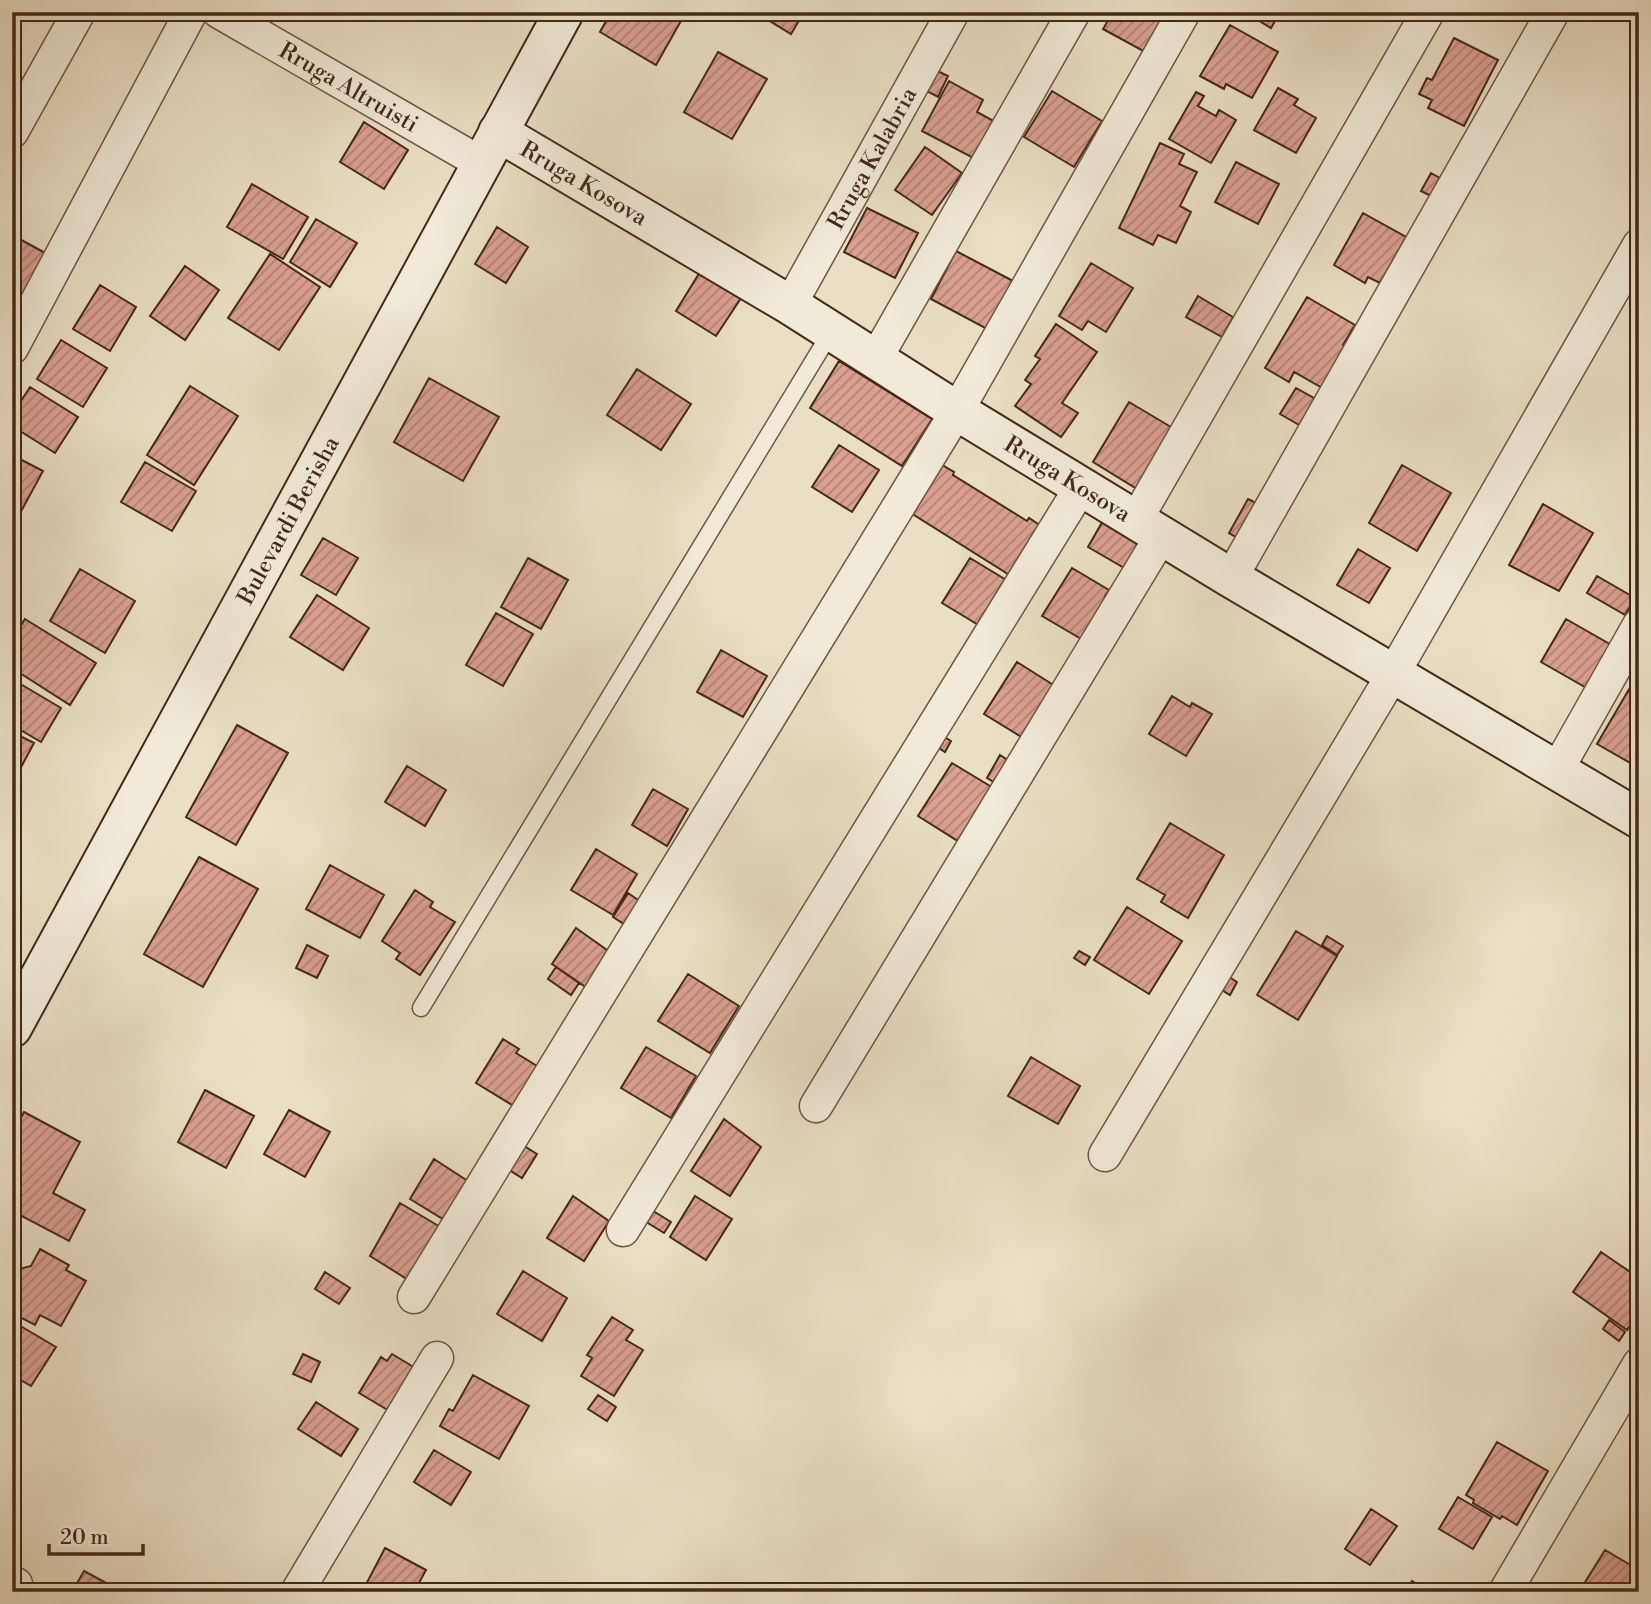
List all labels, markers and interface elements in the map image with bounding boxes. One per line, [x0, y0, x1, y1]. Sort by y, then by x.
street label: Rruga Altruisti [274, 37, 423, 139]
street label: Rruga Kalabria [822, 82, 923, 235]
street label: Rruga Kosova [515, 135, 652, 233]
street label: Rruga Kosova [999, 430, 1136, 529]
street label: Bulevardi Berisha [231, 431, 346, 610]
scale bar [49, 1513, 144, 1557]
text: 20 m [60, 1525, 109, 1551]

